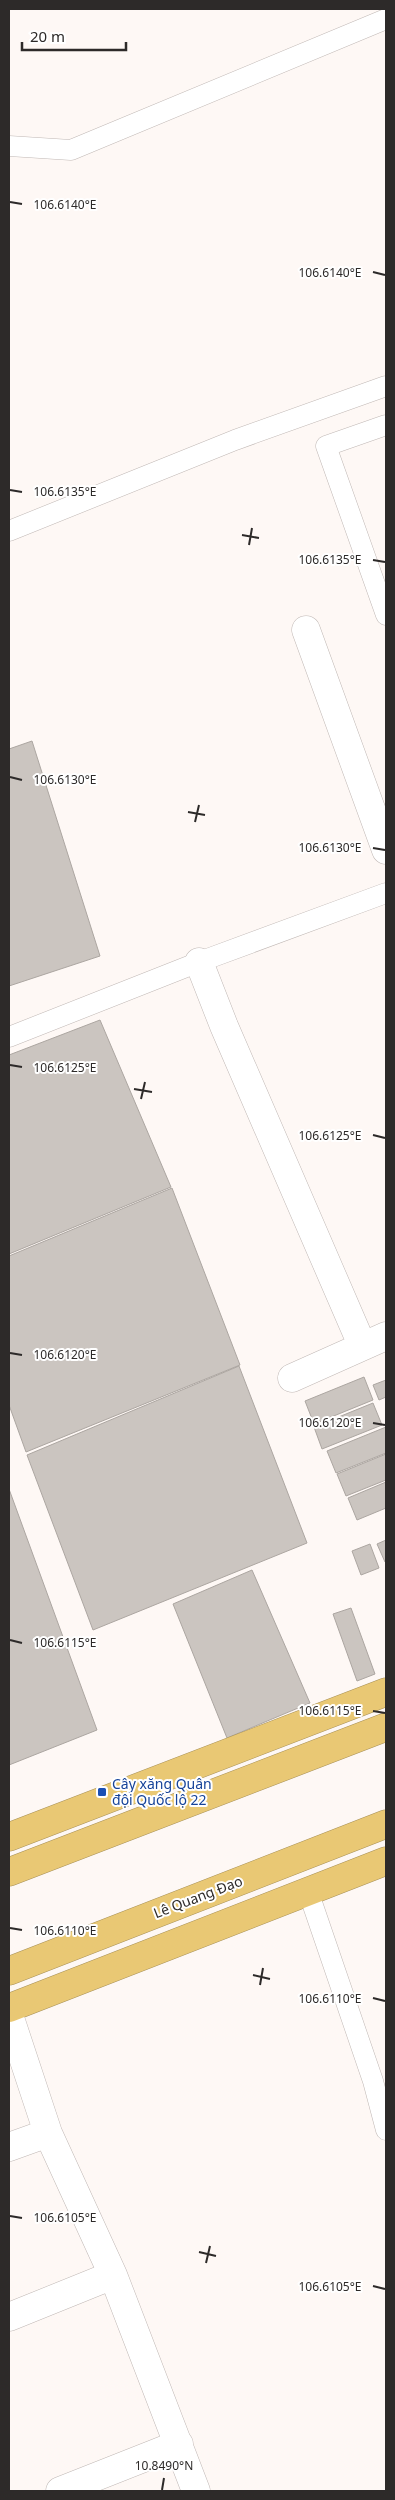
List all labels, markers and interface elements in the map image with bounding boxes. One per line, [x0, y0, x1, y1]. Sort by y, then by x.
scale bar [22, 20, 126, 52]
text: 20 m [30, 26, 65, 46]
text: 106.6140°E [33, 196, 97, 213]
text: 106.6140°E [298, 264, 362, 281]
text: 106.6135°E [33, 483, 97, 500]
text: 106.6135°E [298, 551, 362, 568]
text: 106.6130°E [33, 771, 97, 788]
text: 106.6130°E [298, 839, 362, 856]
text: 106.6125°E [33, 1059, 97, 1076]
text: 106.6125°E [298, 1127, 362, 1144]
text: 106.6120°E [33, 1346, 97, 1363]
text: 106.6120°E [298, 1414, 362, 1431]
text: 106.6115°E [33, 1634, 97, 1651]
text: 106.6115°E [298, 1702, 362, 1719]
place label: Cây xăng Quân đội Quốc lộ 22 [112, 1774, 212, 1809]
marker: Cây xăng Quân đội Quốc lộ 22 [96, 1786, 108, 1798]
street label: Lê Quang Đạo [151, 1871, 245, 1922]
text: 106.6110°E [33, 1922, 97, 1939]
text: 106.6110°E [298, 1990, 362, 2007]
text: 106.6105°E [33, 2209, 97, 2226]
text: 106.6105°E [298, 2278, 362, 2295]
text: 10.8490°N [135, 2457, 193, 2474]

